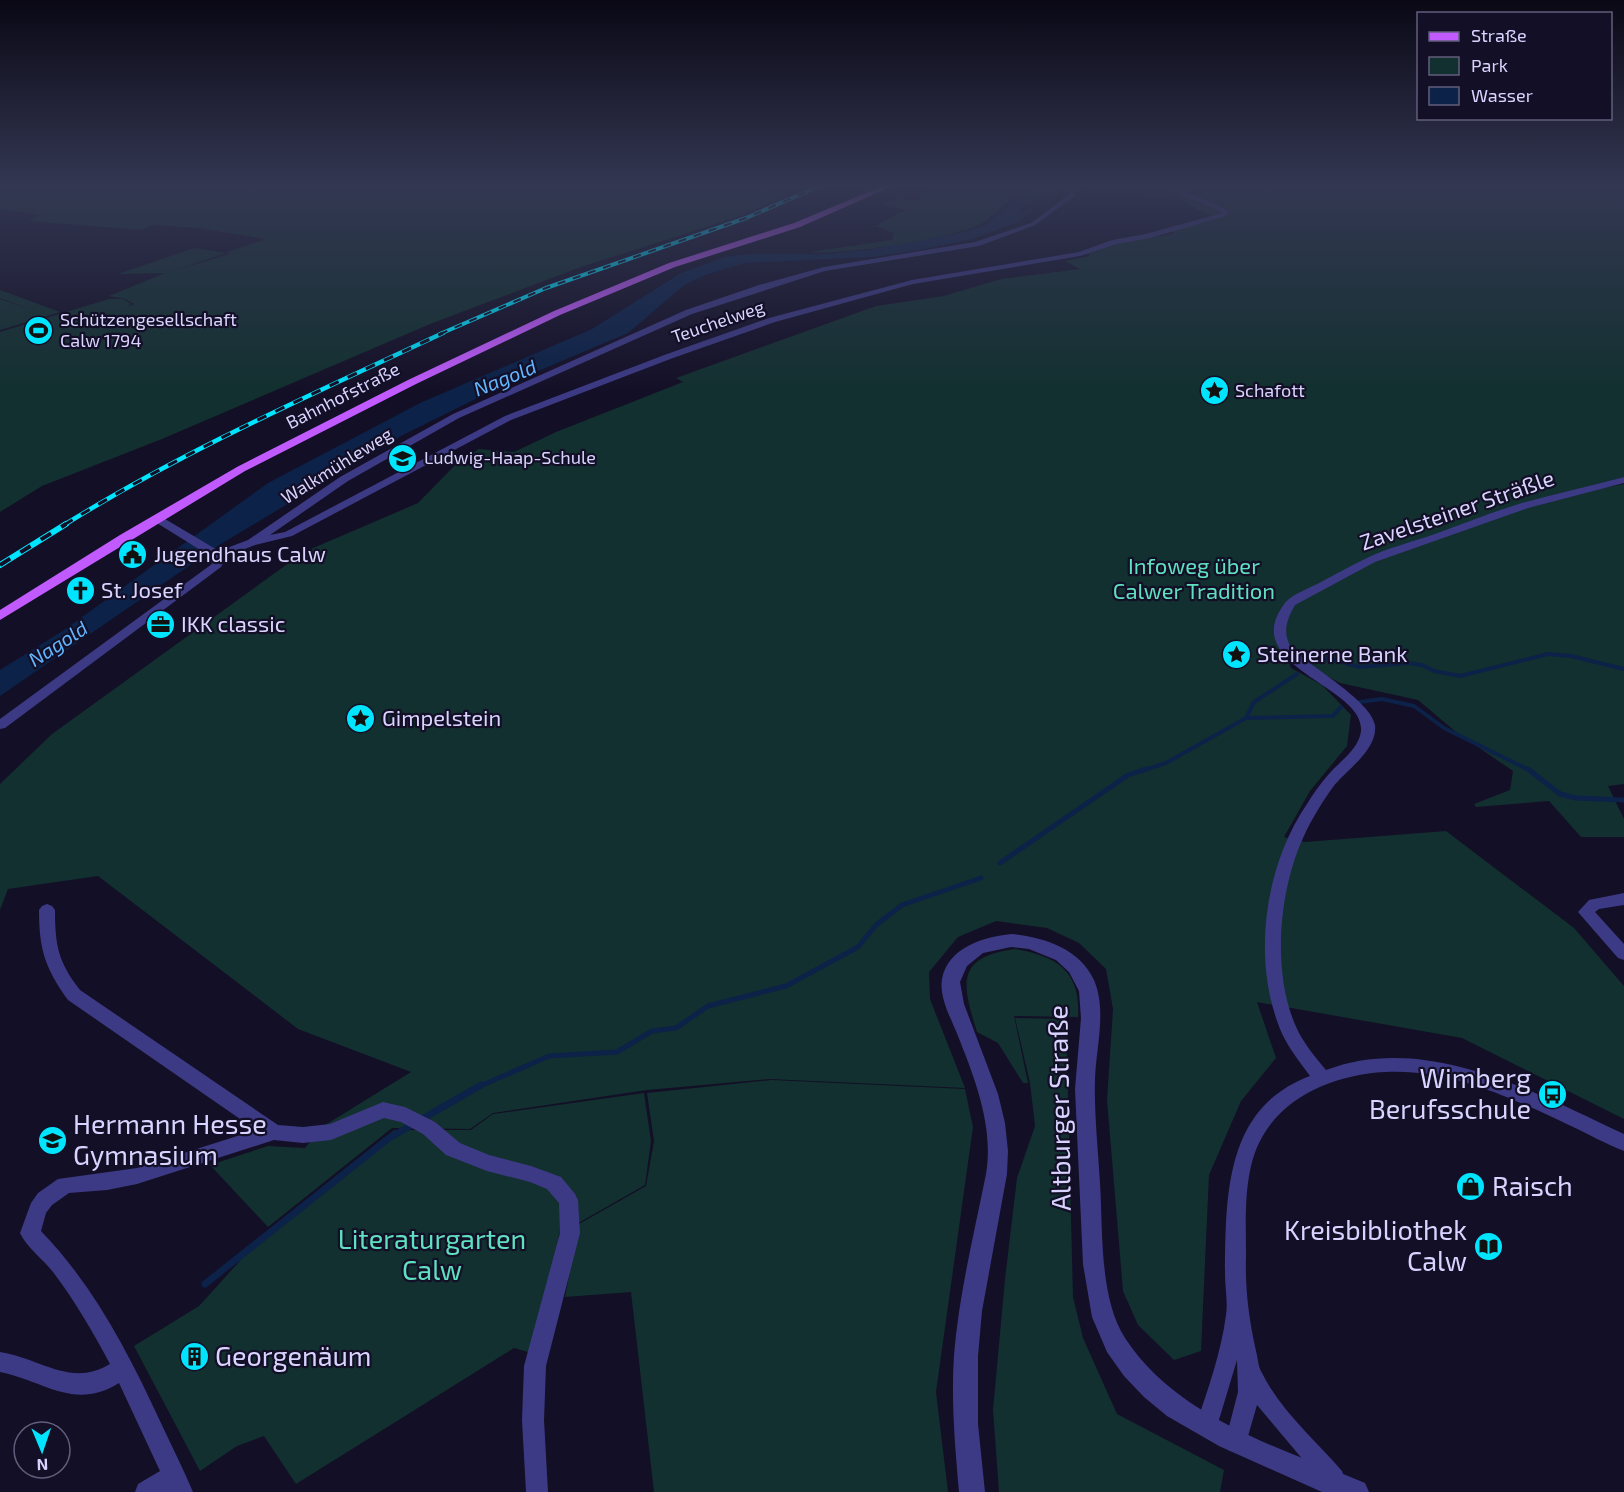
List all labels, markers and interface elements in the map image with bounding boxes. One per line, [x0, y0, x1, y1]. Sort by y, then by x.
legend [1417, 12, 1612, 120]
text: Straße [1471, 24, 1527, 46]
text: Park [1471, 54, 1508, 76]
text: Wasser [1471, 84, 1533, 106]
street label: Teuchelweg [668, 295, 767, 347]
place label: Schützengesellschaft Calw 1794 [60, 308, 237, 351]
sports icon: Schützengesellschaft Calw 1794 [23, 314, 55, 346]
water label: Nagold [470, 353, 540, 400]
street label: Bahnhofstraße [282, 357, 403, 433]
place icon: Schafott [1198, 375, 1230, 407]
place label: Schafott [1235, 379, 1305, 401]
street label: Walkmühleweg [277, 422, 396, 508]
school or university icon: Ludwig-Haap-Schule [387, 442, 419, 474]
place label: Ludwig-Haap-Schule [424, 446, 596, 468]
street label: Zavelsteiner Sträßle [1356, 464, 1557, 555]
public building icon: Jugendhaus Calw [117, 538, 149, 570]
place label: Jugendhaus Calw [154, 540, 326, 566]
park label: Infoweg über Calwer Tradition [1113, 552, 1275, 603]
church icon: St. Josef [64, 574, 96, 606]
place label: St. Josef [101, 576, 183, 602]
office icon: IKK classic [144, 608, 176, 640]
place label: IKK classic [181, 610, 285, 636]
water label: Nagold [23, 615, 92, 671]
place icon: Steinerne Bank [1220, 638, 1252, 670]
place label: Steinerne Bank [1257, 640, 1407, 666]
place icon: Gimpelstein [345, 702, 377, 734]
place label: Gimpelstein [382, 704, 501, 730]
street label: Altburger Straße [1040, 1005, 1077, 1211]
place label: Wimberg Berufsschule [1369, 1061, 1531, 1124]
bus stop icon: Wimberg Berufsschule [1536, 1079, 1568, 1111]
place label: Hermann Hesse Gymnasium [73, 1107, 267, 1171]
school or university icon: Hermann Hesse Gymnasium [36, 1125, 68, 1157]
place label: Raisch [1492, 1169, 1573, 1201]
shop icon: Raisch [1455, 1171, 1487, 1203]
place label: Kreisbibliothek Calw [1284, 1213, 1467, 1276]
park label: Literaturgarten Calw [338, 1222, 526, 1285]
library icon: Kreisbibliothek Calw [1472, 1231, 1504, 1263]
place label: Georgenäum [215, 1339, 372, 1372]
building icon: Georgenäum [178, 1341, 210, 1373]
north arrow [12, 1420, 72, 1480]
text: N [36, 1456, 49, 1475]

